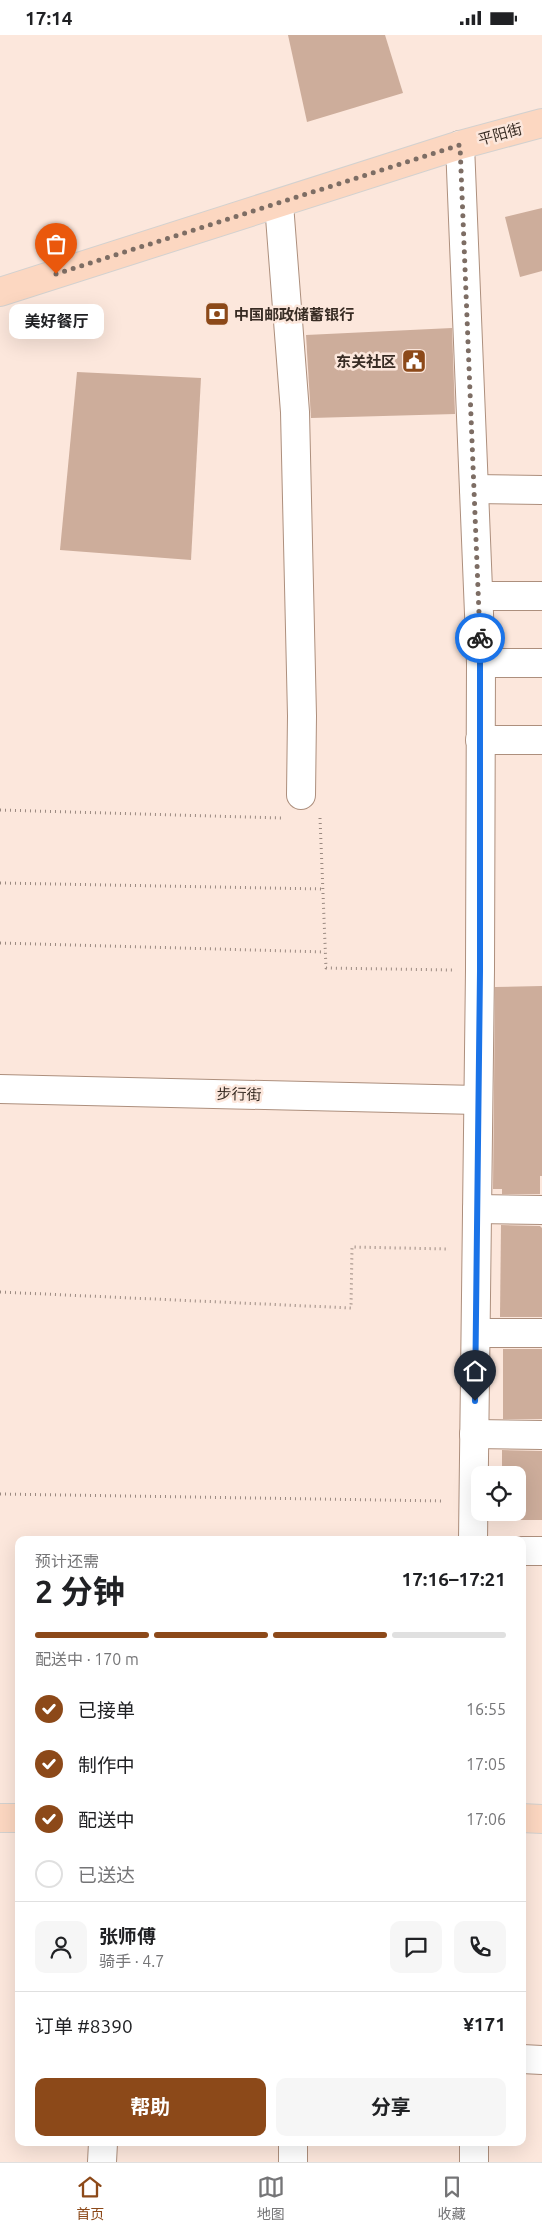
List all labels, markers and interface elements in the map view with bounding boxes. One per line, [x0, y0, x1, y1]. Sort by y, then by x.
text: 17:14 [25, 7, 73, 29]
street label: 平阳街 [476, 120, 524, 148]
pin [35, 223, 77, 274]
icon: bag [42, 230, 70, 258]
bank icon: 中国邮政储蓄银行 [204, 301, 230, 327]
callout: 美好餐厅 [8, 304, 104, 339]
place label: 中国邮政储蓄银行 [234, 306, 354, 323]
text: 美好餐厅 [24, 312, 89, 330]
public building icon: 东关社区 [401, 348, 427, 374]
place label: 东关社区 [336, 353, 396, 370]
courier [455, 613, 505, 663]
icon: bike [466, 624, 494, 652]
street label: 步行街 [216, 1085, 262, 1103]
pin [454, 1350, 496, 1401]
icon: home [461, 1357, 489, 1385]
map controls [471, 1466, 526, 1521]
button: locate [471, 1466, 526, 1521]
text: 预计还需 [35, 1552, 99, 1570]
text: 17:16–17:21 [401, 1568, 506, 1590]
text: 2 分钟 [35, 1573, 125, 1609]
text: 配送中 · 170 m [35, 1650, 139, 1668]
icon: check [35, 1695, 63, 1723]
text: 已接单 [78, 1699, 135, 1721]
text: 16:55 [466, 1700, 506, 1718]
icon: check [35, 1750, 63, 1778]
text: 制作中 [78, 1754, 135, 1776]
text: 17:05 [466, 1755, 506, 1773]
icon: check [35, 1805, 63, 1833]
text: 配送中 [78, 1809, 135, 1831]
text: 17:06 [466, 1810, 506, 1828]
text: 已送达 [78, 1864, 135, 1886]
button: person [35, 1921, 87, 1973]
button: chat [390, 1921, 442, 1973]
button: phone [454, 1921, 506, 1973]
text: 张师傅 [99, 1925, 156, 1947]
text: 骑手 · 4.7 [99, 1952, 164, 1970]
text: ¥171 [463, 2013, 506, 2035]
text: 订单 #8390 [35, 2015, 133, 2037]
button: 帮助 [35, 2078, 266, 2136]
button: 分享 [276, 2078, 506, 2136]
tab: 首页 [76, 2173, 104, 2223]
tab: 地图 [257, 2173, 285, 2223]
tab: 收藏 [438, 2173, 466, 2223]

